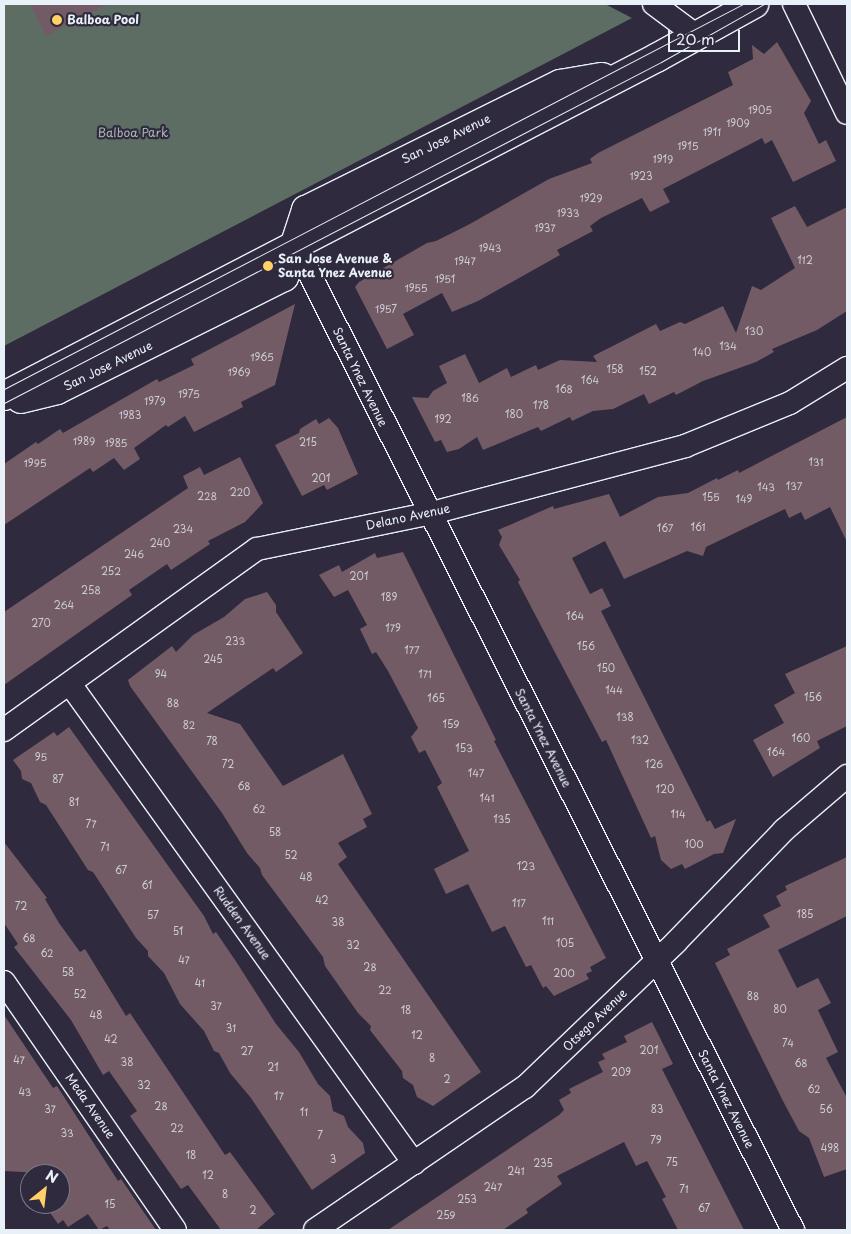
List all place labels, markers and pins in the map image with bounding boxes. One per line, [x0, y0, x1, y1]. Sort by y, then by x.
place label: Balboa Pool [67, 13, 139, 27]
marker: Balboa Pool [51, 14, 63, 26]
place label: San Jose Avenue & Santa Ynez Avenue [278, 252, 394, 280]
marker: San Jose Avenue & Santa Ynez Avenue [262, 260, 274, 272]

